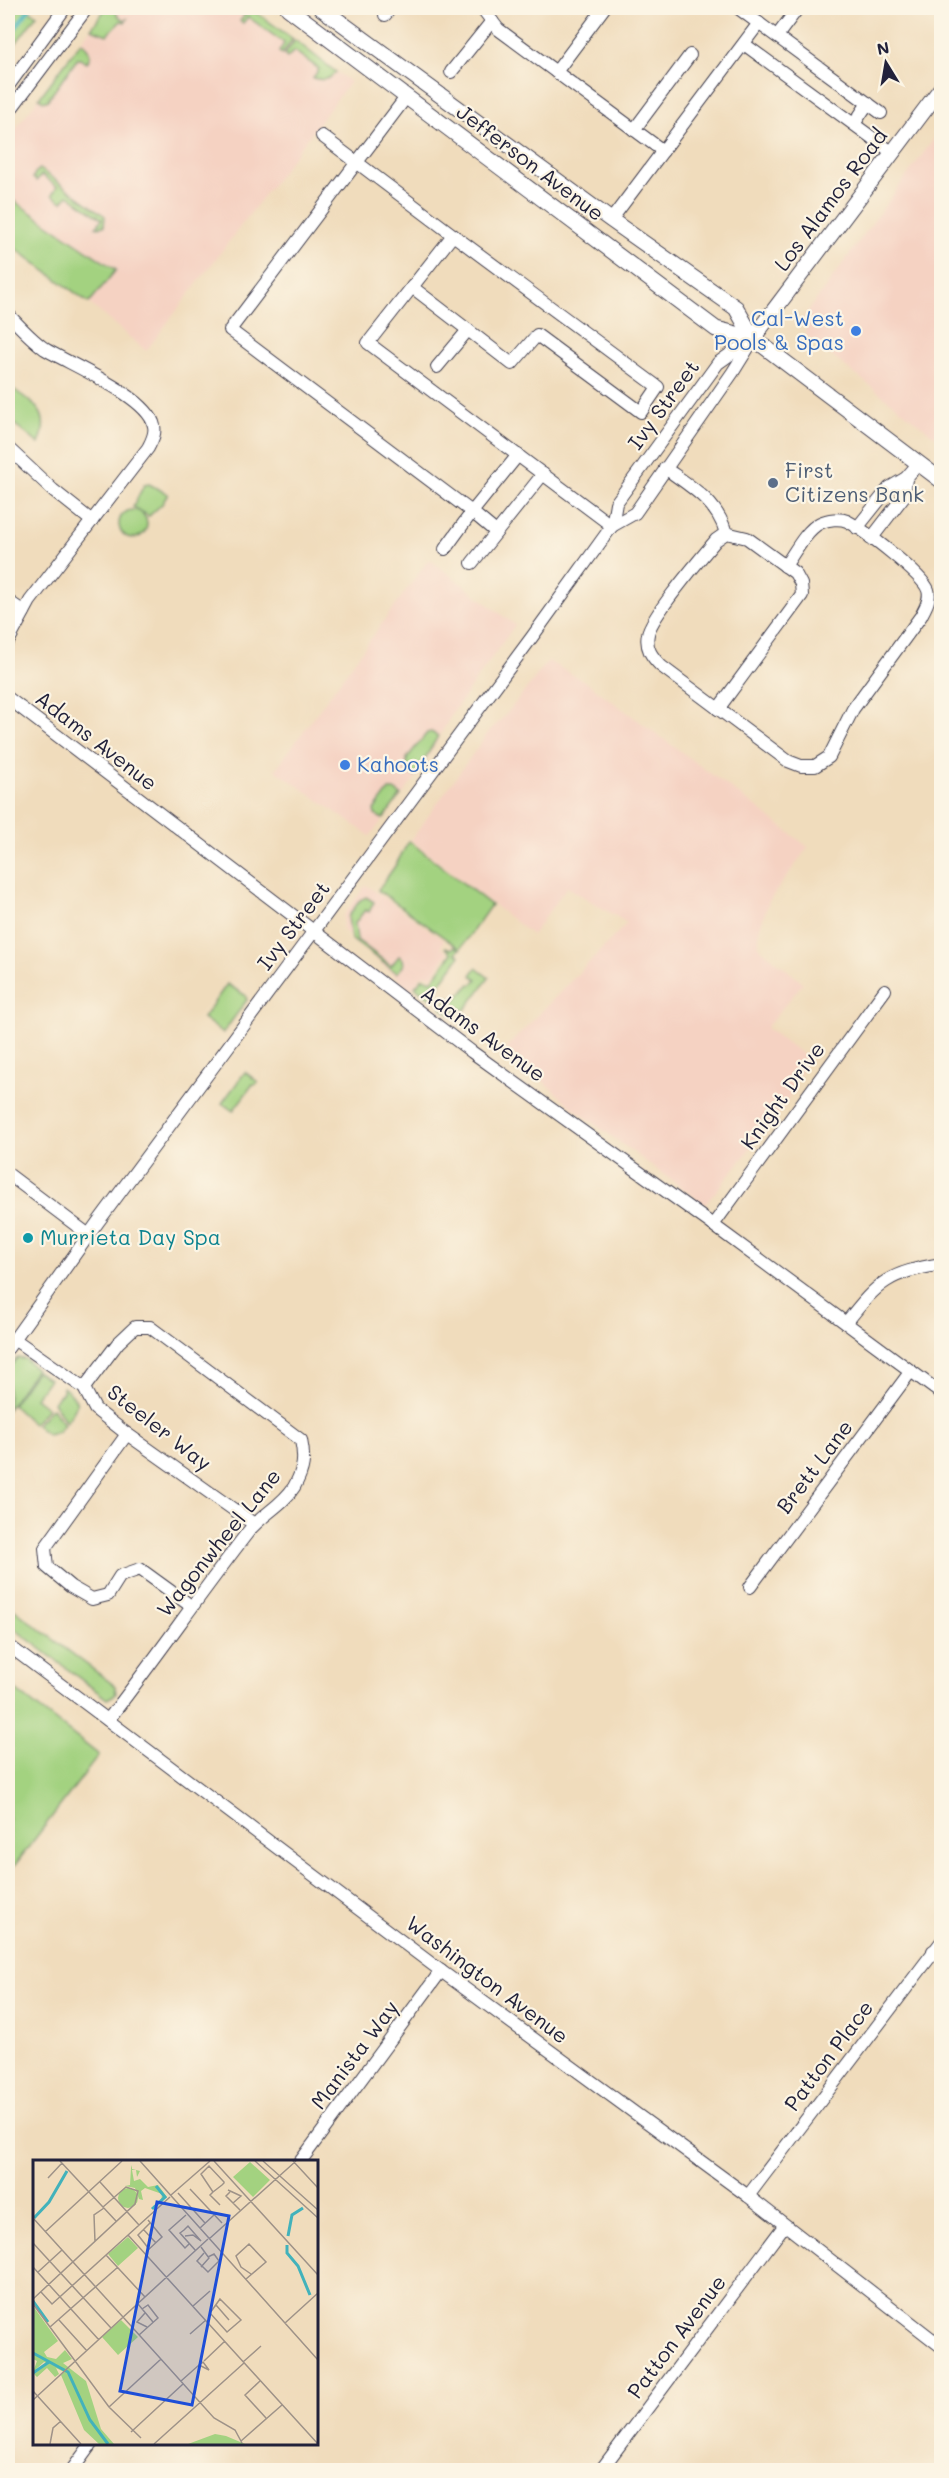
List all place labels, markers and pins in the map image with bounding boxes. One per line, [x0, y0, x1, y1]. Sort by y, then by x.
place label: Cal-West Pools & Spas [714, 304, 844, 355]
marker: Cal-West Pools & Spas [849, 324, 863, 338]
place label: First Citizens Bank [785, 456, 924, 507]
marker: First Citizens Bank [766, 476, 780, 490]
place label: Kahoots [357, 750, 439, 777]
marker: Kahoots [338, 758, 352, 772]
place label: Murrieta Day Spa [40, 1223, 221, 1250]
marker: Murrieta Day Spa [21, 1231, 35, 1245]

